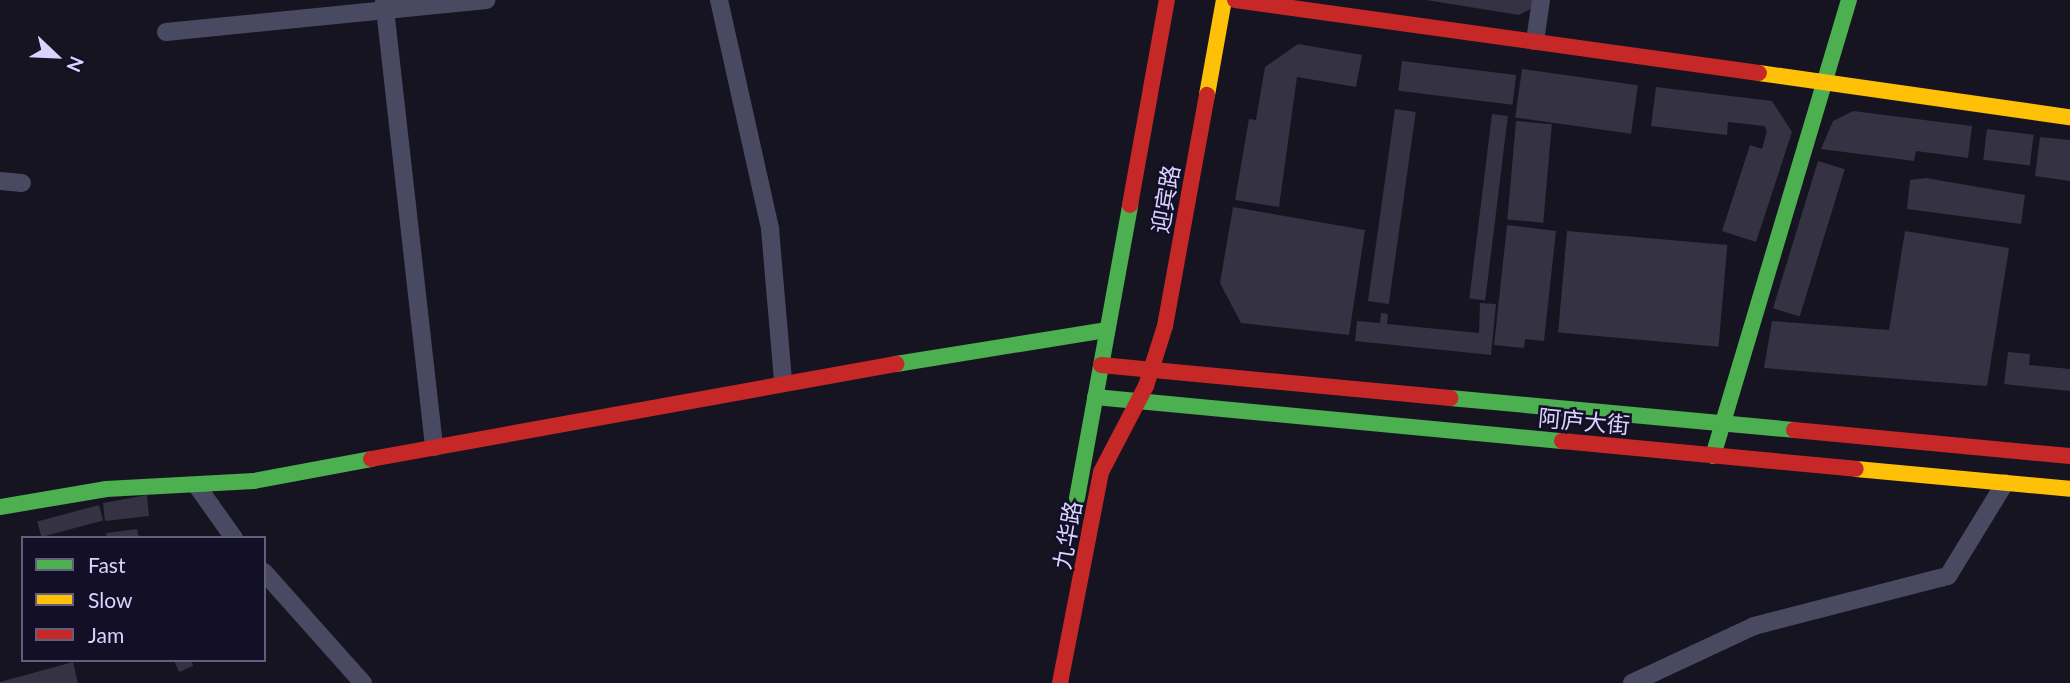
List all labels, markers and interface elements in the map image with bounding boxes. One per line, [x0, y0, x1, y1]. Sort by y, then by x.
north arrow [21, 21, 91, 91]
text: N [62, 53, 89, 76]
street label: 迎宾路 [1145, 163, 1185, 235]
street label: 阿庐大街 [1537, 403, 1631, 439]
street label: 九华路 [1047, 499, 1087, 571]
legend [21, 536, 266, 662]
text: Fast [88, 552, 125, 577]
text: Slow [88, 587, 132, 612]
text: Jam [88, 622, 124, 647]

